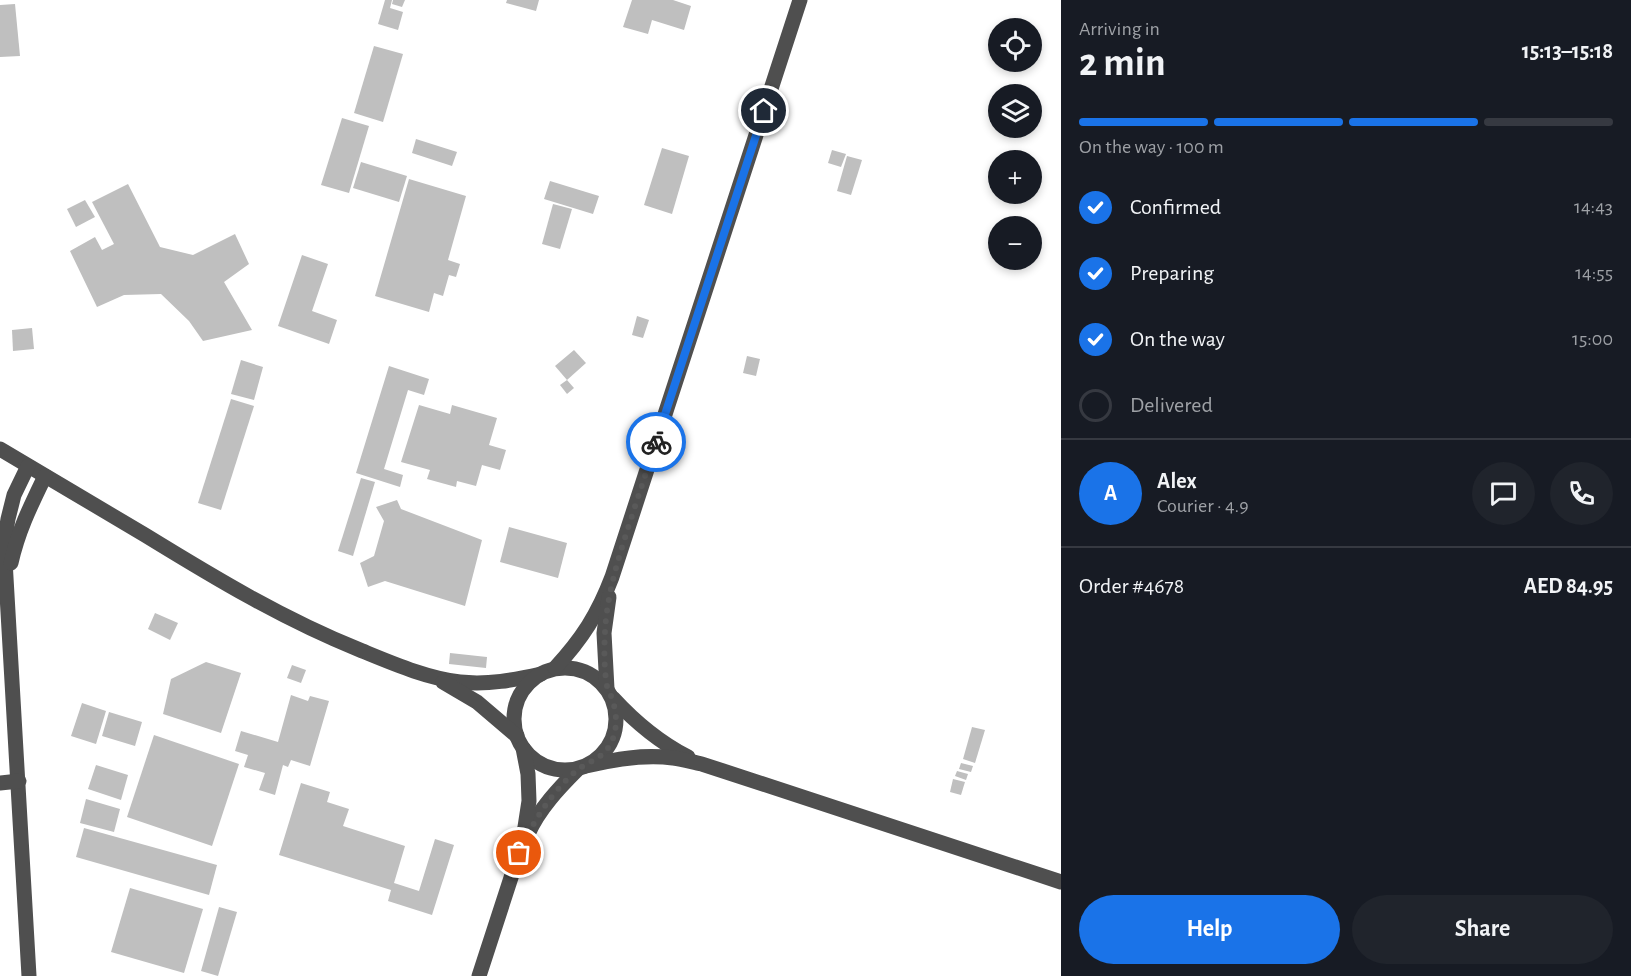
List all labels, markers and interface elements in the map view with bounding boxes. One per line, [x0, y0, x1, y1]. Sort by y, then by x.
map controls [988, 18, 1042, 270]
button: locate [988, 18, 1042, 72]
text: Arriving in [1079, 19, 1160, 39]
text: 15:13–15:18 [1522, 40, 1613, 62]
text: 2 min [1079, 44, 1166, 83]
button: layers [988, 84, 1042, 138]
pin [738, 85, 789, 136]
icon: home [747, 94, 780, 127]
text: On the way · 100 m [1079, 137, 1224, 157]
button: + [988, 150, 1042, 204]
icon: check [1079, 191, 1112, 224]
text: Confirmed [1130, 196, 1221, 218]
text: 14:43 [1574, 197, 1613, 217]
button: − [988, 216, 1042, 270]
icon: check [1079, 257, 1112, 290]
text: Preparing [1130, 262, 1214, 284]
text: 14:55 [1575, 263, 1613, 283]
icon: check [1079, 323, 1112, 356]
text: On the way [1130, 328, 1225, 350]
text: 15:00 [1572, 329, 1613, 349]
text: Delivered [1130, 394, 1213, 416]
courier [626, 412, 686, 472]
icon: bike [640, 426, 673, 459]
button: chat [1472, 462, 1535, 525]
button: phone [1550, 462, 1613, 525]
text: Alex [1157, 470, 1197, 492]
text: A [1104, 482, 1117, 504]
text: Courier · 4.9 [1157, 496, 1249, 516]
text: Order #4678 [1079, 575, 1184, 597]
text: AED 84.95 [1524, 575, 1613, 597]
pin [493, 827, 544, 878]
icon: bag [502, 836, 535, 869]
button: Help [1079, 895, 1340, 964]
button: Share [1352, 895, 1613, 964]

